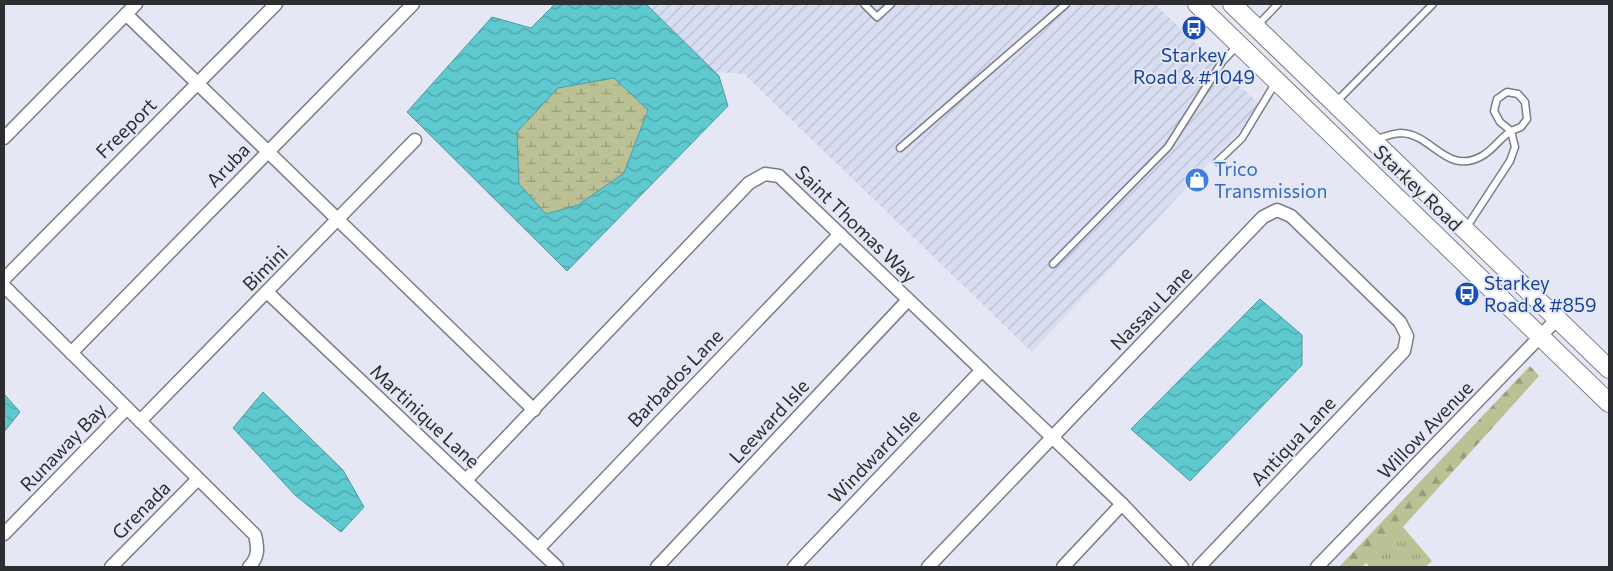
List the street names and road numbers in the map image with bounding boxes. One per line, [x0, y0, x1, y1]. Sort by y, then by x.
street label: Freeport [91, 93, 161, 163]
street label: Aruba [201, 138, 254, 192]
street label: Starkey Road [1369, 140, 1467, 235]
street label: Saint Thomas Way [791, 160, 922, 287]
street label: Bimini [237, 240, 292, 295]
street label: Nassau Lane [1105, 261, 1196, 354]
street label: Barbados Lane [622, 324, 727, 431]
street label: Martinique Lane [366, 359, 485, 472]
street label: Leeward Isle [724, 374, 813, 467]
street label: Willow Avenue [1372, 376, 1477, 483]
street label: Antiqua Lane [1245, 391, 1340, 490]
street label: Runaway Bay [15, 398, 111, 496]
street label: Windward Isle [823, 404, 924, 507]
street label: Grenada [107, 476, 175, 544]

